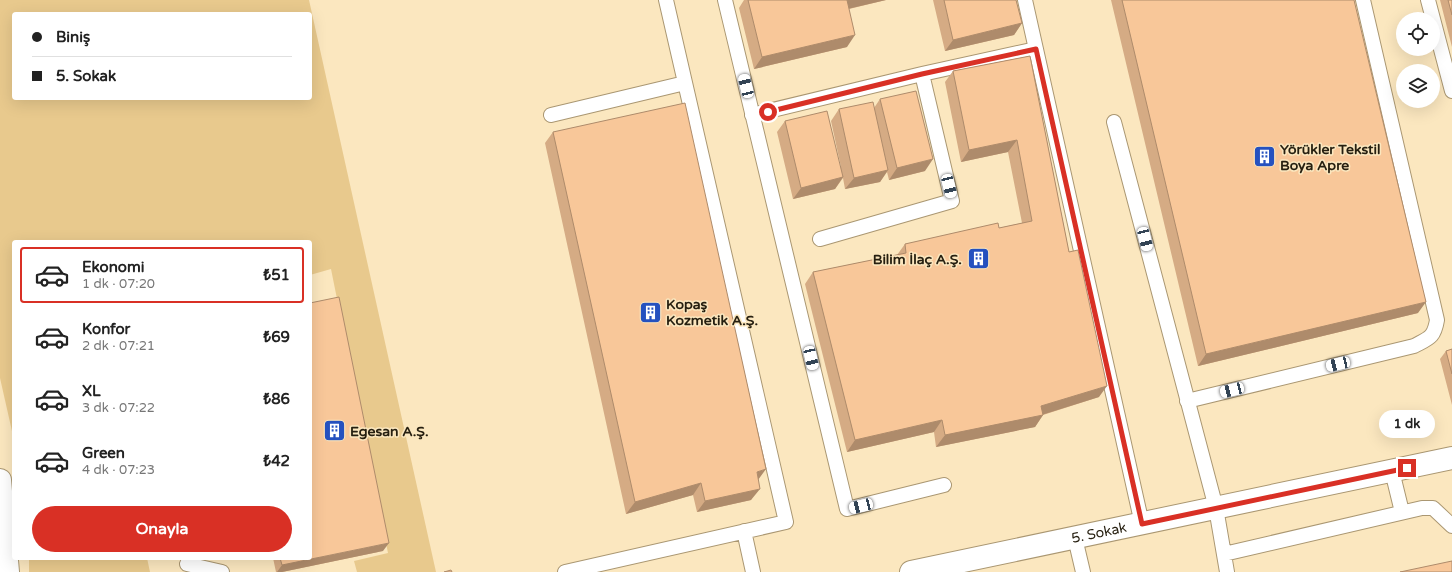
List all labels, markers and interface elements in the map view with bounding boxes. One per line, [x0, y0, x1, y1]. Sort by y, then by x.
map controls [1396, 12, 1440, 108]
button: locate [1396, 12, 1440, 56]
text: Biniş [56, 28, 90, 46]
button: layers [1396, 64, 1440, 108]
text: 5. Sokak [56, 67, 116, 85]
car [737, 73, 755, 99]
route start [759, 103, 777, 121]
place label: Yörükler Tekstil Boya Apre [1280, 141, 1380, 174]
building icon: Yörükler Tekstil Boya Apre [1251, 144, 1277, 170]
car [940, 173, 958, 199]
car [1136, 226, 1154, 252]
building icon: Bilim İlaç A.Ş. [965, 246, 991, 272]
place label: Bilim İlaç A.Ş. [873, 251, 962, 268]
icon: car [34, 257, 70, 293]
text: Ekonomi [82, 258, 145, 276]
text: ₺51 [263, 266, 290, 284]
text: 1 dk · 07:20 [82, 276, 155, 292]
place label: Kopaş Kozmetik A.Ş. [666, 296, 758, 329]
building icon: Kopaş Kozmetik A.Ş. [638, 299, 664, 325]
icon: car [34, 319, 70, 355]
text: Konfor [82, 320, 130, 338]
text: ₺69 [263, 328, 290, 346]
text: 2 dk · 07:21 [82, 338, 155, 354]
car [802, 345, 820, 371]
car [1325, 355, 1351, 373]
icon: car [34, 381, 70, 417]
car [1219, 381, 1245, 399]
text: XL [82, 382, 101, 400]
text: ₺86 [263, 390, 290, 408]
text: 3 dk · 07:22 [82, 400, 155, 416]
callout: 1 dk [1379, 410, 1435, 438]
text: 1 dk [1394, 416, 1420, 432]
building icon: Egesan A.Ş. [321, 418, 347, 444]
place label: Egesan A.Ş. [350, 423, 429, 440]
icon: car [34, 443, 70, 479]
text: Green [82, 444, 125, 462]
text: ₺42 [263, 452, 290, 470]
route end [1398, 459, 1416, 477]
text: 4 dk · 07:23 [82, 462, 155, 478]
car [848, 497, 874, 515]
button: Onayla [32, 506, 292, 552]
street label: 5. Sokak [1070, 519, 1129, 547]

